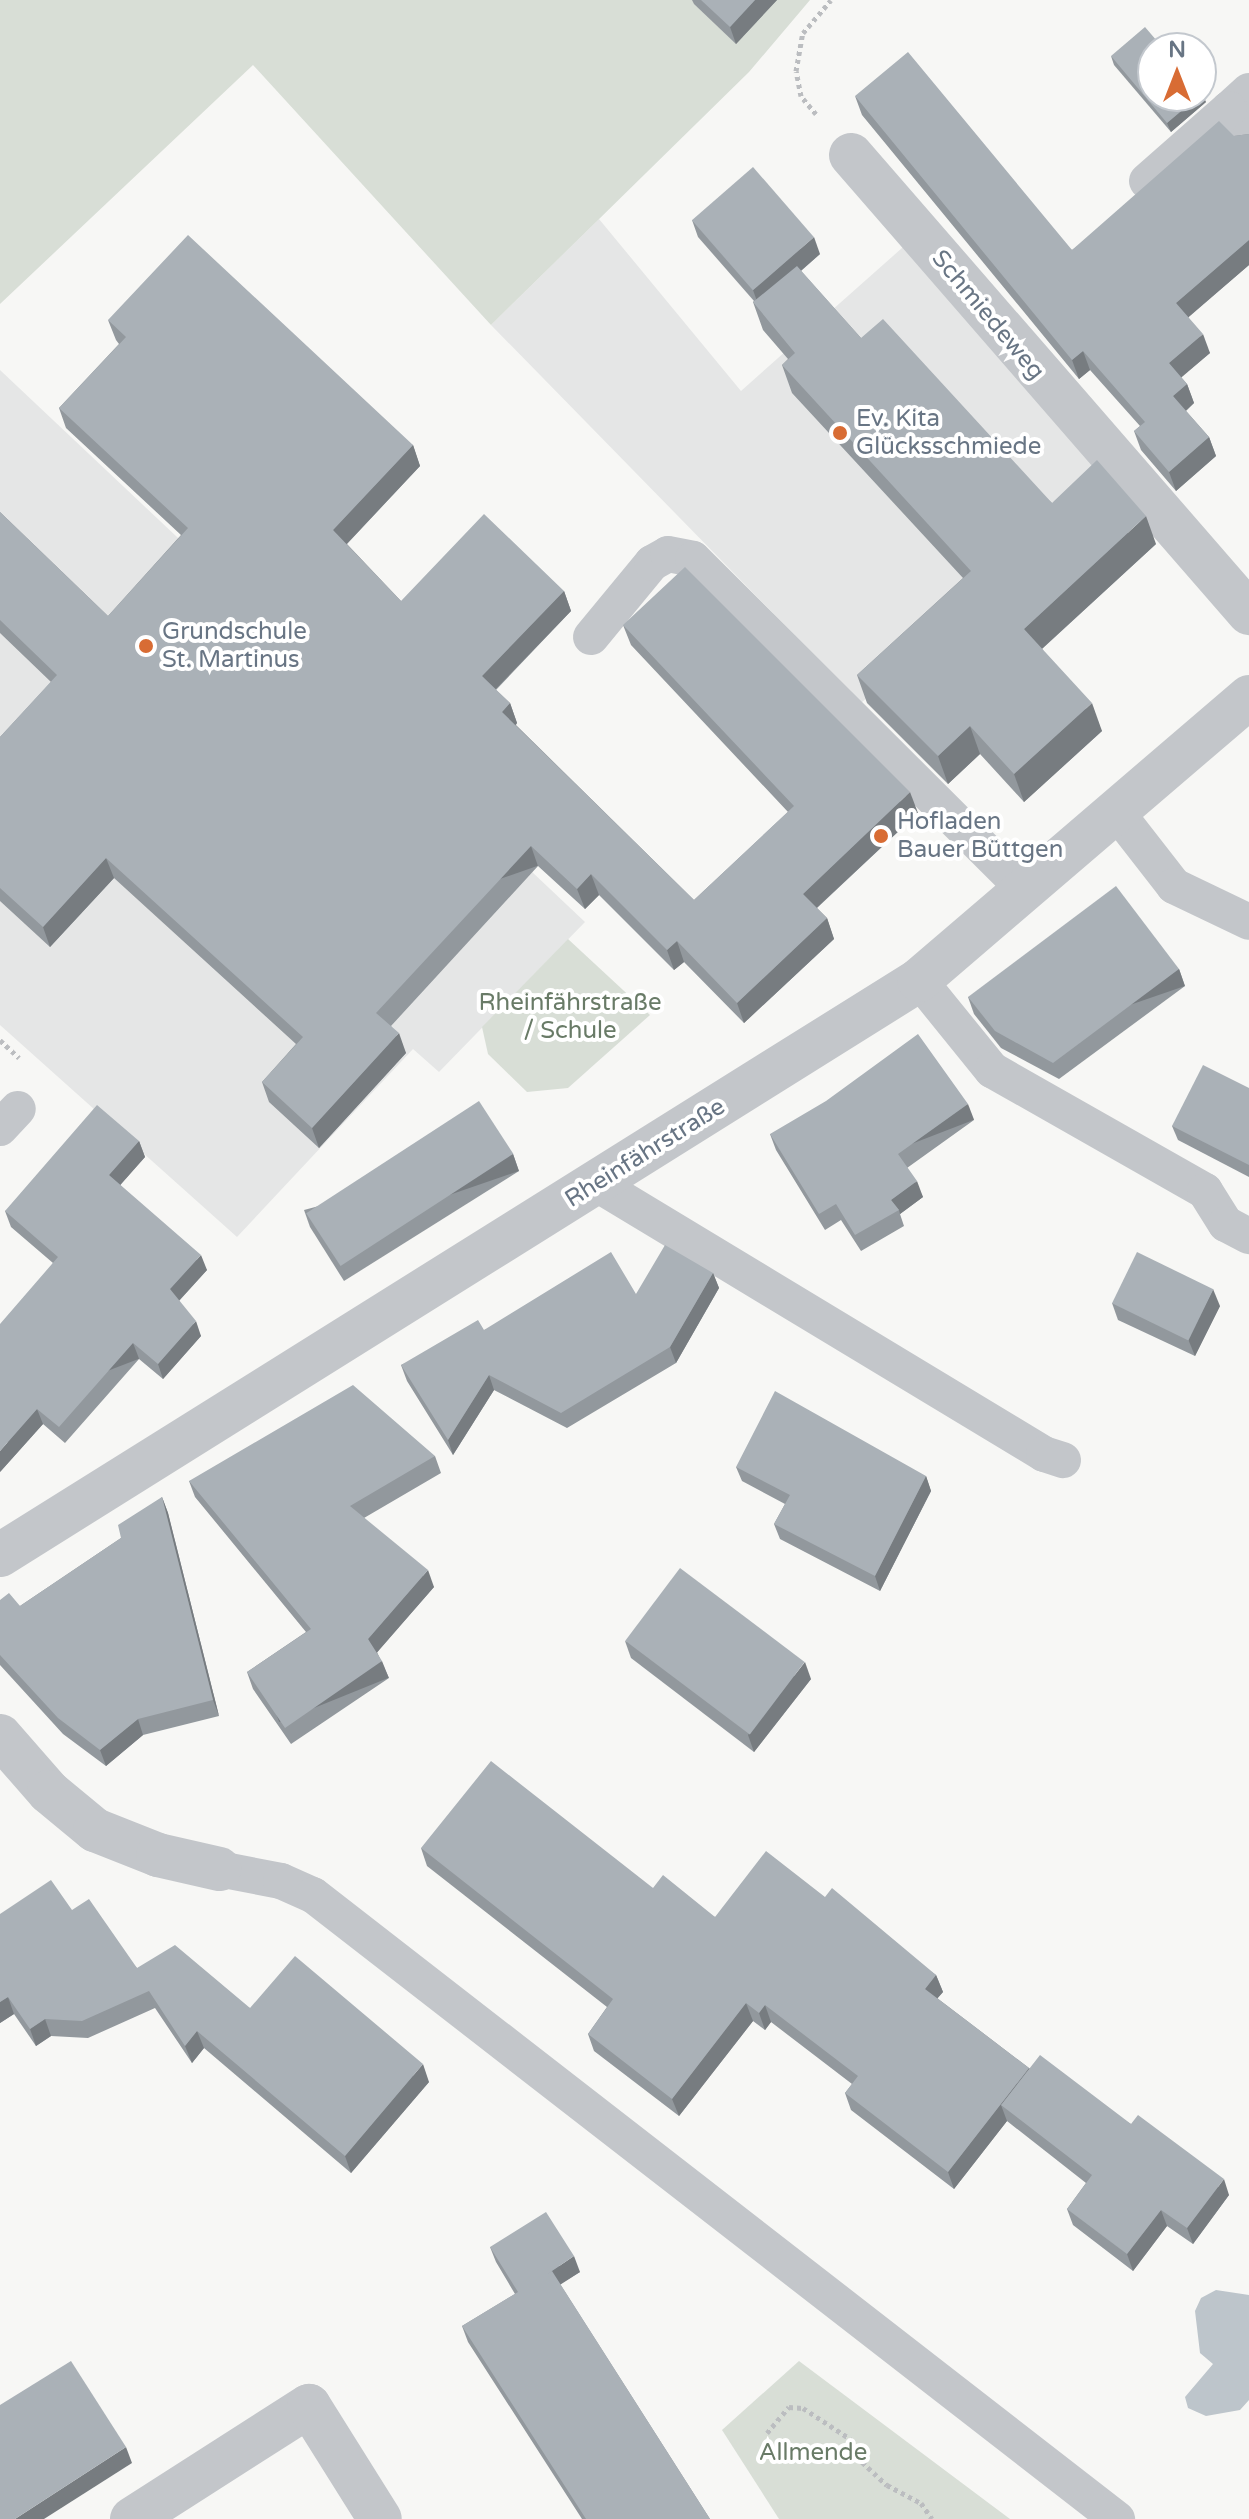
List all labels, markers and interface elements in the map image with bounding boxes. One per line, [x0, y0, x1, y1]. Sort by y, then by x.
north arrow [1137, 32, 1217, 112]
text: N [1168, 37, 1186, 63]
street label: Schmiedeweg [926, 244, 1050, 386]
place label: Ev. Kita Glücksschmiede [856, 405, 1041, 461]
marker: Ev. Kita Glücksschmiede [831, 424, 849, 442]
place label: Grundschule St. Martinus [162, 618, 307, 674]
marker: Grundschule St. Martinus [137, 637, 155, 655]
place label: Hofladen Bauer Büttgen [897, 808, 1063, 864]
marker: Hofladen Bauer Büttgen [872, 827, 890, 845]
park label: Rheinfährstraße / Schule [478, 989, 662, 1045]
street label: Rheinfährstraße [560, 1092, 730, 1214]
park label: Allmende [759, 2439, 867, 2467]

